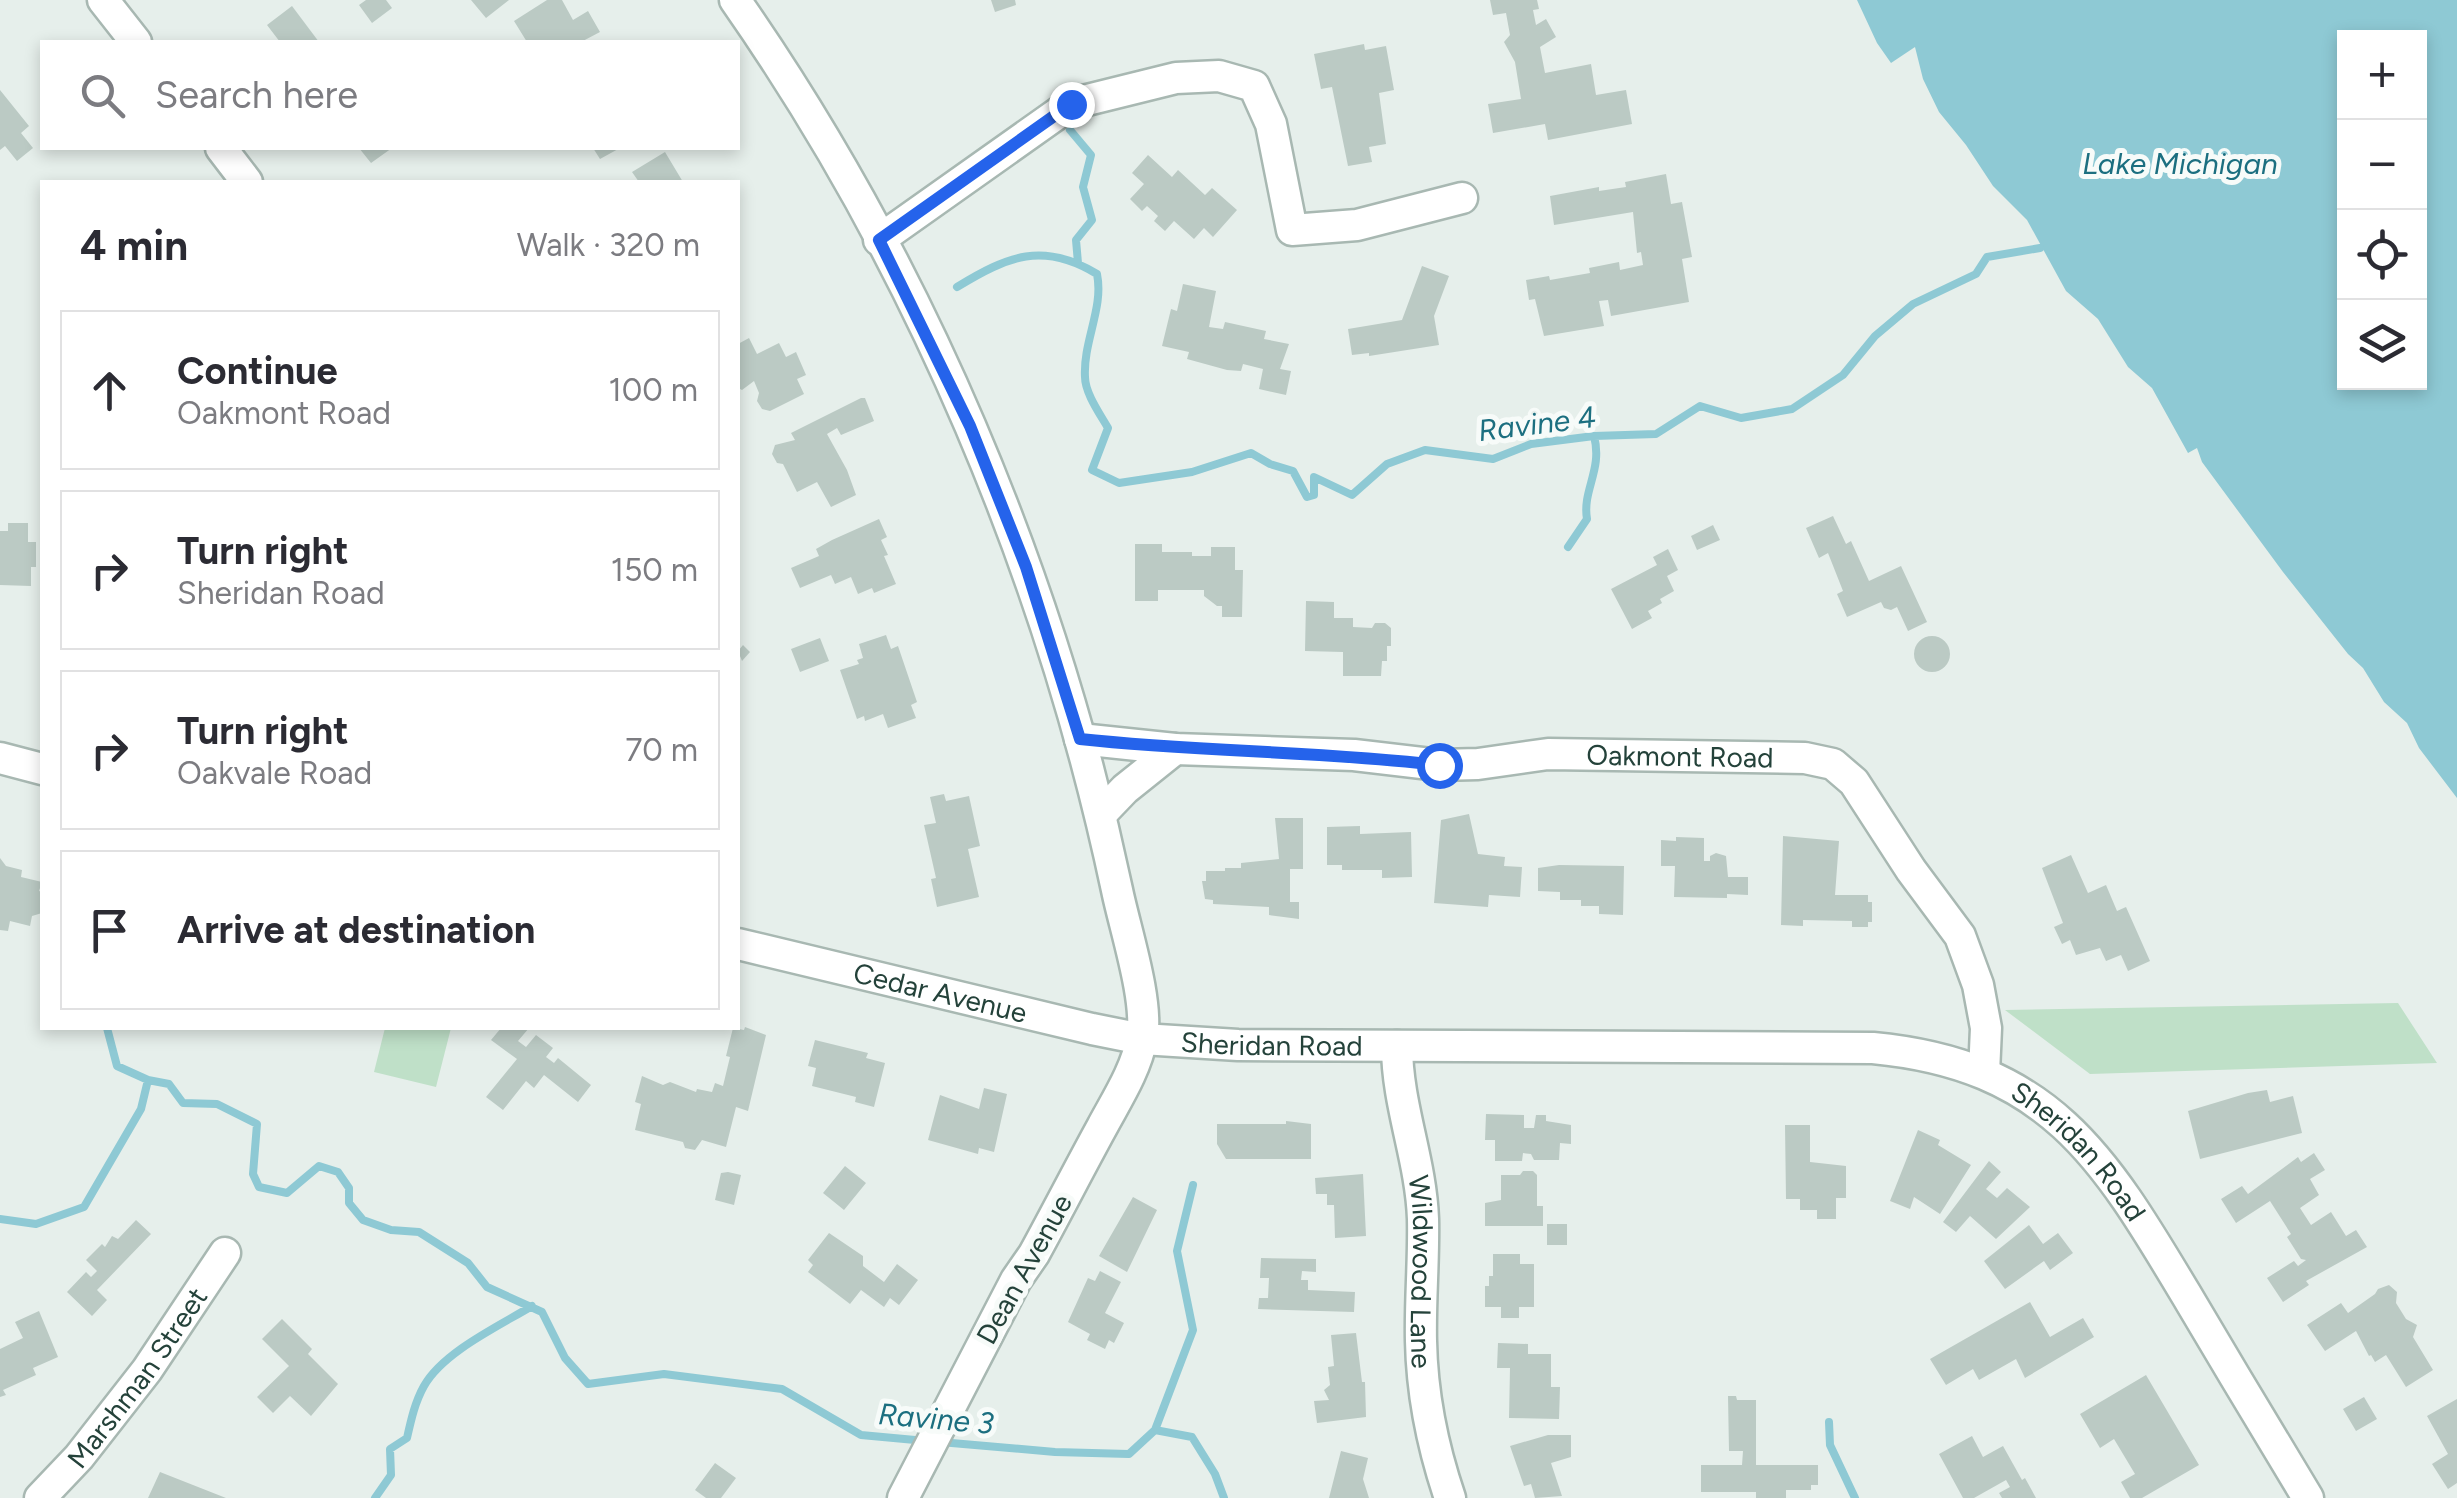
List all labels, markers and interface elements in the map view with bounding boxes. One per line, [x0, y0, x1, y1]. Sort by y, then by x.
map controls [2337, 30, 2427, 390]
button: + [2337, 30, 2427, 120]
search box [40, 40, 740, 150]
icon: search [75, 68, 130, 123]
text: Search here [155, 72, 358, 118]
route end [1049, 82, 1095, 128]
button: − [2337, 120, 2427, 210]
water label: Lake Michigan [2082, 145, 2278, 182]
button: locate [2337, 210, 2427, 300]
text: 4 min [80, 220, 188, 271]
text: Walk · 320 m [517, 226, 700, 264]
button: layers [2337, 300, 2427, 390]
text: Continue [177, 348, 338, 394]
icon: ahead [82, 363, 137, 418]
text: 100 m [609, 371, 698, 409]
text: Oakmont Road [177, 394, 391, 432]
water label: Ravine 4 [1476, 398, 1598, 449]
text: Turn right [177, 528, 349, 574]
icon: right [82, 543, 137, 598]
text: 150 m [611, 551, 698, 589]
text: Sheridan Road [177, 574, 385, 612]
text: Turn right [177, 708, 349, 754]
icon: right [82, 723, 137, 778]
text: 70 m [625, 731, 698, 769]
street label: Oakmont Road [1586, 738, 1774, 775]
route start [1417, 743, 1463, 789]
text: Oakvale Road [177, 754, 372, 792]
icon: arrive [82, 903, 137, 958]
text: Arrive at destination [177, 907, 535, 953]
street label: Cedar Avenue [850, 955, 1030, 1030]
street label: Sheridan Road [1180, 1024, 1363, 1063]
street label: Sheridan Road [2005, 1074, 2153, 1227]
street label: Wildwood Lane [1402, 1173, 1440, 1369]
street label: Dean Avenue [969, 1188, 1079, 1350]
street label: Marshman Street [60, 1281, 214, 1475]
water label: Ravine 3 [877, 1395, 996, 1442]

